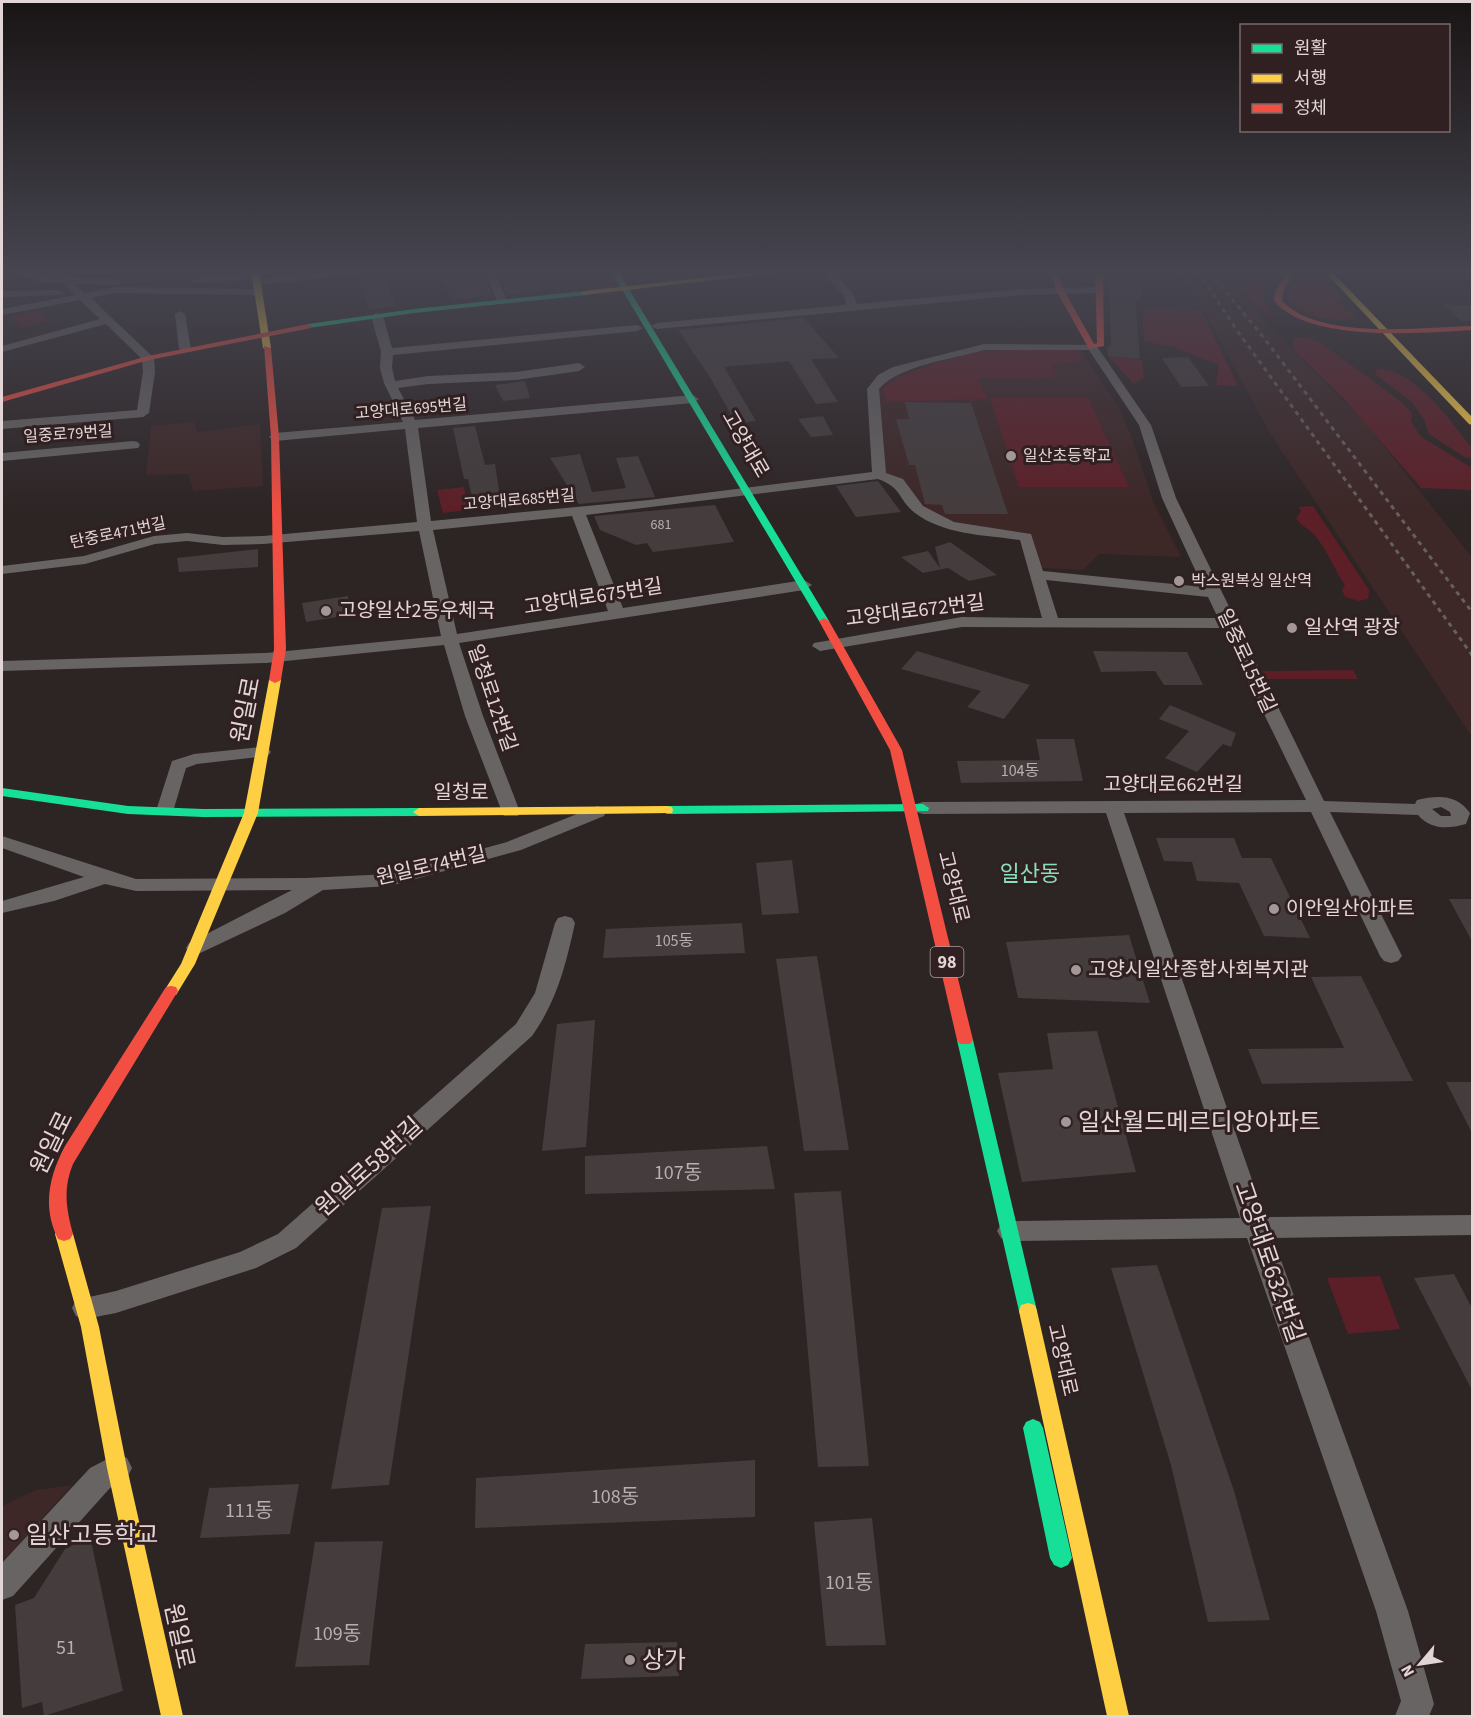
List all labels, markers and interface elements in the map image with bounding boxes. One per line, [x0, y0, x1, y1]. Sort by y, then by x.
legend [1240, 24, 1450, 132]
text: 원활 [1294, 36, 1327, 61]
text: 서행 [1294, 66, 1327, 91]
text: 정체 [1294, 96, 1327, 121]
street label: 고양대로695번길 [354, 393, 468, 425]
street label: 고양대로 [714, 405, 776, 483]
street label: 일중로79번길 [23, 420, 113, 448]
place label: 일산초등학교 [1023, 445, 1111, 467]
marker: 일산초등학교 [1004, 449, 1018, 463]
street label: 고양대로685번길 [462, 484, 576, 516]
street label: 탄중로471번길 [68, 512, 168, 554]
house number: 681 [651, 515, 671, 535]
place label: 박스원복싱 일산역 [1191, 570, 1312, 592]
street label: 고양대로675번길 [522, 572, 664, 622]
marker: 박스원복싱 일산역 [1172, 574, 1186, 588]
street label: 고양대로672번길 [844, 589, 986, 633]
place label: 고양일산2동우체국 [338, 597, 495, 625]
marker: 고양일산2동우체국 [319, 604, 333, 618]
street label: 일중로15번길 [1210, 604, 1282, 718]
place label: 일산역 광장 [1304, 614, 1400, 642]
marker: 일산역 광장 [1285, 621, 1299, 635]
street label: 일청로12번길 [461, 641, 523, 755]
street label: 원일로 [223, 674, 269, 746]
house number: 104동 [1001, 760, 1040, 782]
street label: 고양대로662번길 [1103, 771, 1243, 799]
street label: 일청로 [433, 779, 489, 807]
street label: 원일로74번길 [373, 840, 489, 892]
street label: 고양대로 [931, 848, 975, 926]
district label: 일산동 [1000, 858, 1060, 890]
place label: 이안일산아파트 [1286, 895, 1415, 923]
marker: 이안일산아파트 [1267, 902, 1281, 916]
house number: 105동 [655, 930, 694, 952]
road number: 98 [930, 947, 964, 977]
place label: 고양시일산종합사회복지관 [1088, 956, 1309, 984]
marker: 고양시일산종합사회복지관 [1069, 963, 1083, 977]
place label: 일산월드메르디앙아파트 [1078, 1105, 1321, 1140]
street label: 원일로 [22, 1106, 82, 1180]
street label: 원일로58번길 [307, 1109, 431, 1225]
marker: 일산월드메르디앙아파트 [1059, 1115, 1073, 1129]
house number: 107동 [654, 1159, 702, 1187]
street label: 고양대로632번길 [1225, 1177, 1313, 1347]
street label: 고양대로 [1040, 1321, 1084, 1399]
house number: 108동 [591, 1483, 639, 1511]
house number: 111동 [225, 1497, 273, 1525]
place label: 일산고등학교 [26, 1518, 158, 1553]
marker: 일산고등학교 [7, 1528, 21, 1542]
house number: 101동 [825, 1569, 873, 1597]
street label: 원일로 [155, 1600, 203, 1672]
house number: 109동 [313, 1620, 361, 1648]
house number: 51 [56, 1634, 76, 1662]
north arrow [1390, 1634, 1450, 1694]
place label: 상가 [642, 1643, 686, 1678]
marker: 상가 [623, 1653, 637, 1667]
text: N [1396, 1661, 1420, 1681]

